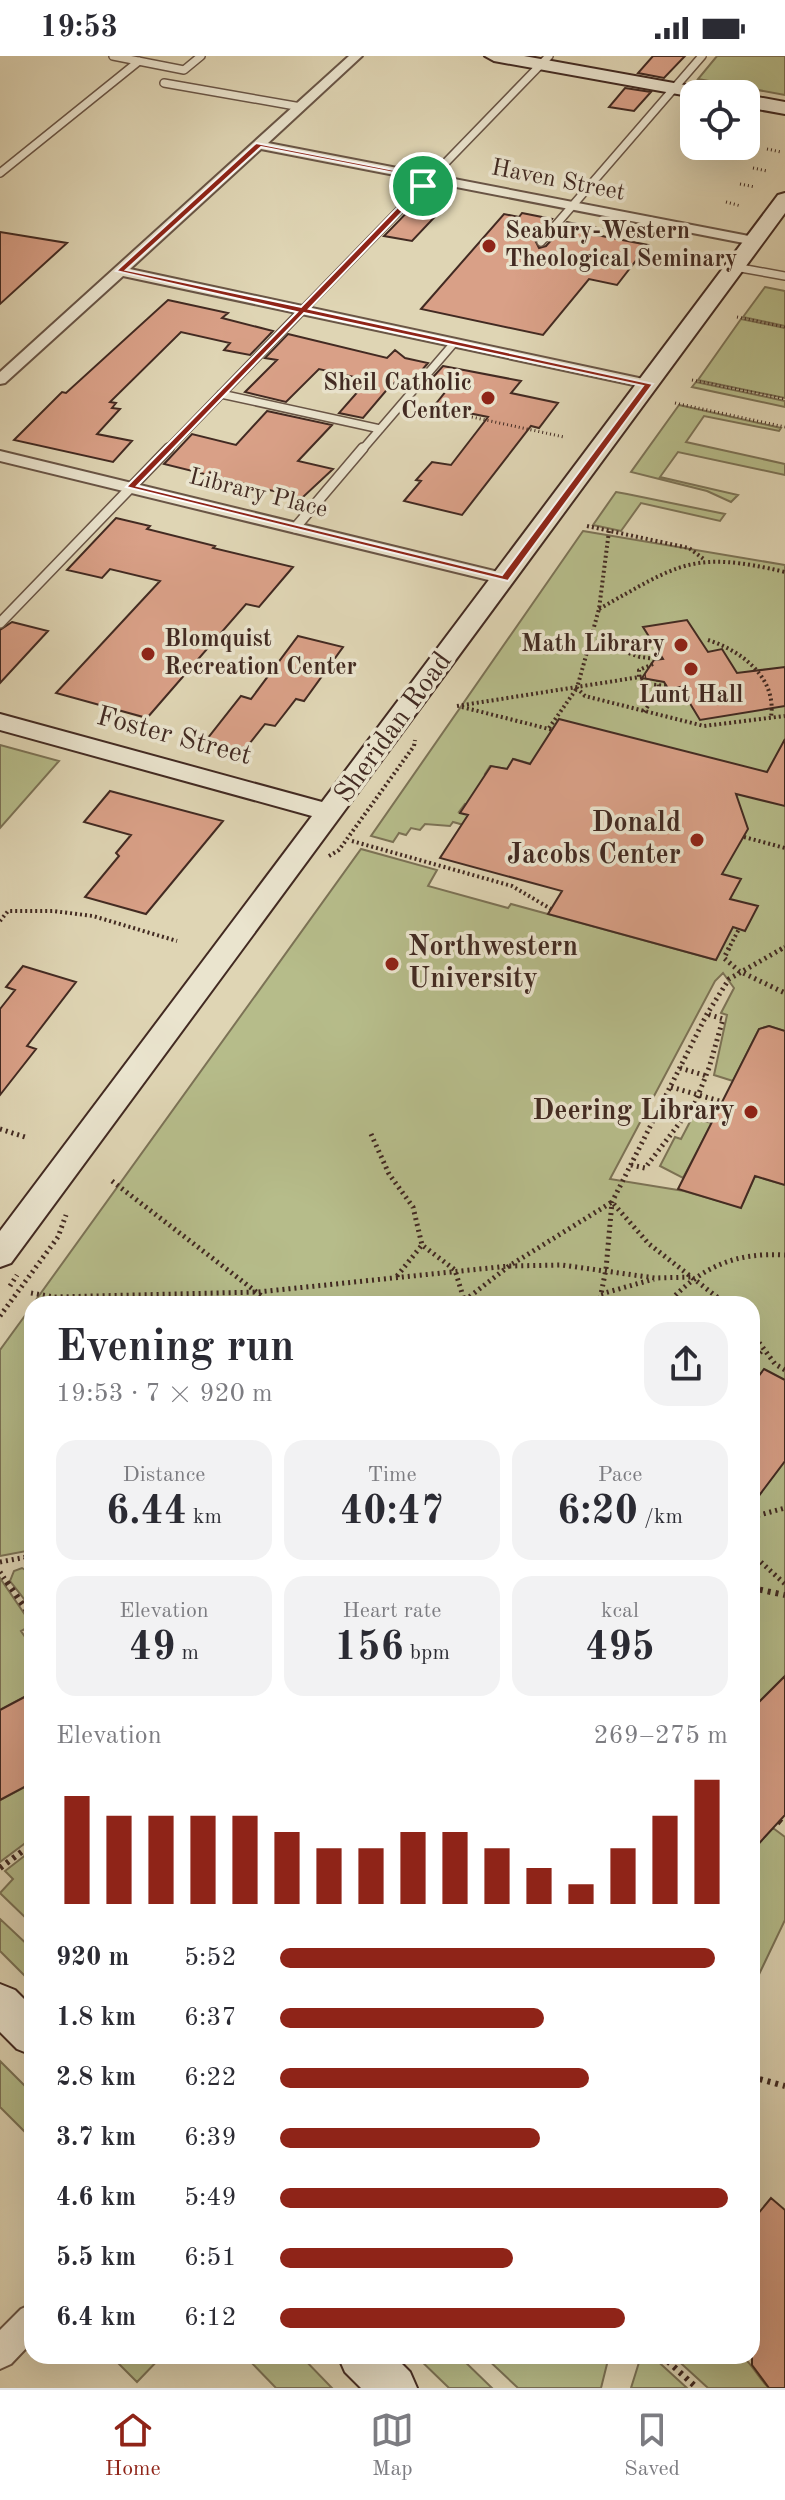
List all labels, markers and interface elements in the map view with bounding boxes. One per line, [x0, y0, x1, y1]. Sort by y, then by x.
text: 19:53 [40, 13, 118, 43]
map controls [680, 80, 760, 160]
button: locate [680, 80, 760, 160]
pin [389, 152, 457, 220]
street label: Haven Street [489, 156, 627, 206]
icon: arrive [401, 164, 445, 208]
place label: Seabury-Western Theological Seminary [505, 220, 738, 272]
marker: Seabury-Western Theological Seminary [480, 237, 498, 255]
place label: Sheil Catholic Center [323, 372, 472, 424]
marker: Sheil Catholic Center [479, 389, 497, 407]
street label: Library Place [186, 465, 330, 523]
place label: Blomquist Recreation Center [164, 628, 357, 680]
place label: Math Library [521, 633, 665, 657]
marker: Math Library [672, 636, 690, 654]
marker: Blomquist Recreation Center [139, 645, 157, 663]
street label: Sheridan Road [330, 648, 458, 808]
marker: Lunt Hall [682, 660, 700, 678]
place label: Lunt Hall [639, 684, 743, 708]
street label: Foster Street [94, 703, 254, 771]
place label: Donald Jacobs Center [507, 810, 681, 870]
marker: Donald Jacobs Center [688, 831, 706, 849]
place label: Northwestern University [408, 934, 578, 994]
marker: Northwestern University [383, 955, 401, 973]
place label: Deering Library [532, 1098, 735, 1126]
marker: Deering Library [742, 1103, 760, 1121]
button: share [644, 1322, 728, 1406]
text: Evening run [56, 1326, 294, 1370]
text: 19:53 · 7 × 920 m [56, 1381, 273, 1407]
text: Distance [123, 1464, 205, 1486]
text: Time [367, 1464, 417, 1486]
text: Pace [598, 1464, 642, 1486]
text: 6.44 [106, 1493, 187, 1533]
text: 40:47 [340, 1493, 444, 1533]
text: 6:20 [557, 1493, 638, 1533]
text: km [187, 1506, 222, 1528]
text: /km [638, 1506, 683, 1528]
text: Elevation [119, 1600, 209, 1622]
text: Heart rate [343, 1600, 441, 1622]
text: kcal [601, 1600, 639, 1622]
text: 49 [129, 1629, 175, 1669]
text: 156 [334, 1629, 404, 1669]
text: 495 [585, 1629, 655, 1669]
text: m [175, 1642, 199, 1664]
text: bpm [404, 1642, 450, 1664]
text: Elevation [56, 1723, 162, 1749]
text: 269–275 m [593, 1723, 728, 1749]
text: 920 m [56, 1945, 129, 1971]
text: 5:52 [184, 1945, 237, 1971]
text: 1.8 km [56, 2005, 136, 2031]
text: 6:37 [184, 2005, 237, 2031]
text: 2.8 km [56, 2065, 136, 2091]
text: 6:22 [184, 2065, 237, 2091]
text: 3.7 km [56, 2125, 136, 2151]
text: 6:39 [184, 2125, 237, 2151]
text: 4.6 km [56, 2185, 136, 2211]
text: 5:49 [184, 2185, 237, 2211]
text: 5.5 km [56, 2245, 136, 2271]
text: 6:51 [184, 2245, 237, 2271]
text: 6.4 km [56, 2305, 136, 2331]
text: 6:12 [184, 2305, 237, 2331]
tab: Home [105, 2408, 161, 2483]
tab: Map [370, 2408, 414, 2483]
tab: Saved [624, 2408, 680, 2483]

